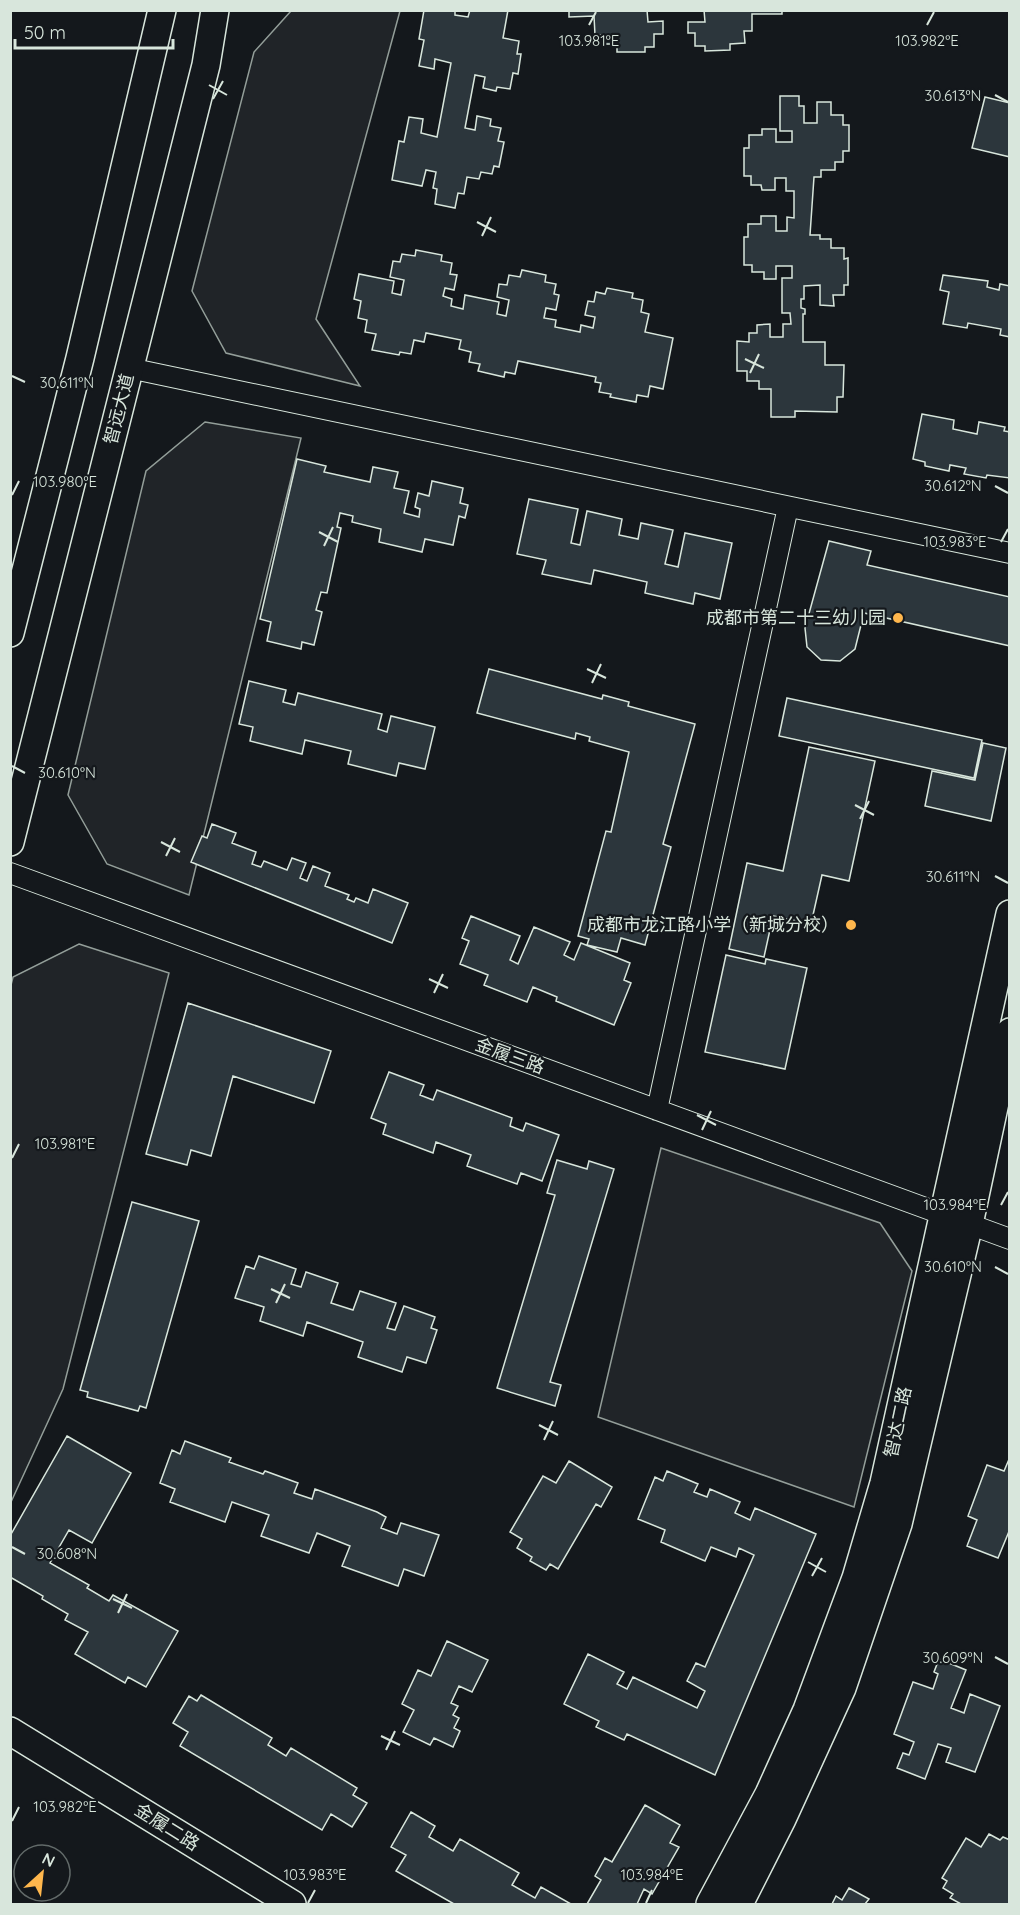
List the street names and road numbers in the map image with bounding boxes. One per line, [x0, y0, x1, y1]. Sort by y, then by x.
street label: 智远大道 [99, 371, 138, 447]
street label: 金履三路 [472, 1032, 548, 1079]
street label: 智达二路 [879, 1384, 916, 1460]
street label: 金履二路 [131, 1798, 204, 1855]

